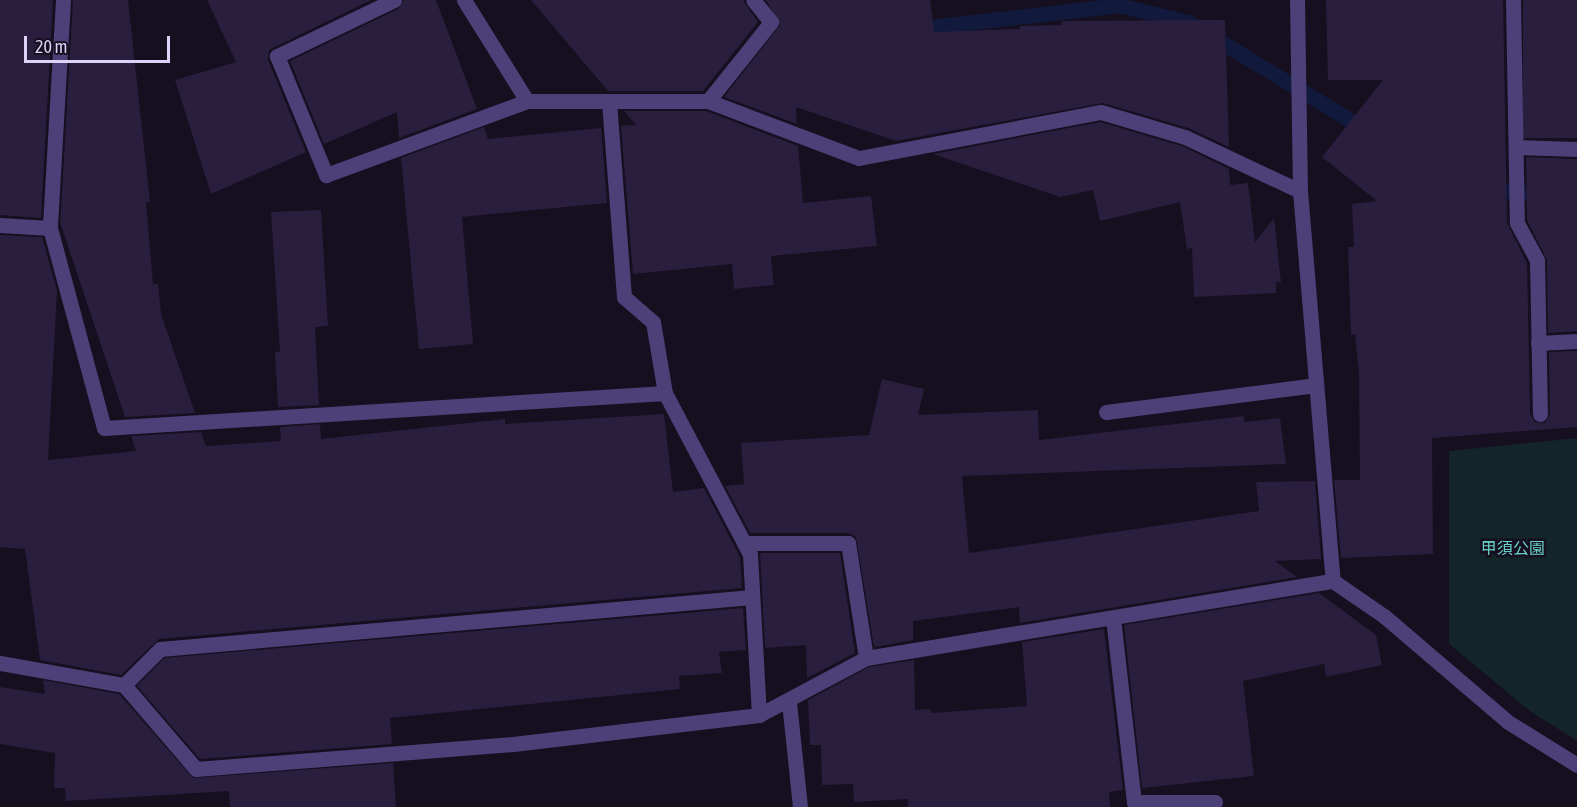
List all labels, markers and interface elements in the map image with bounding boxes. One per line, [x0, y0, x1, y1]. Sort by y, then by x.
scale bar [27, 24, 172, 62]
text: 20 m [35, 36, 67, 57]
park label: 甲須公園 [1481, 538, 1545, 558]

